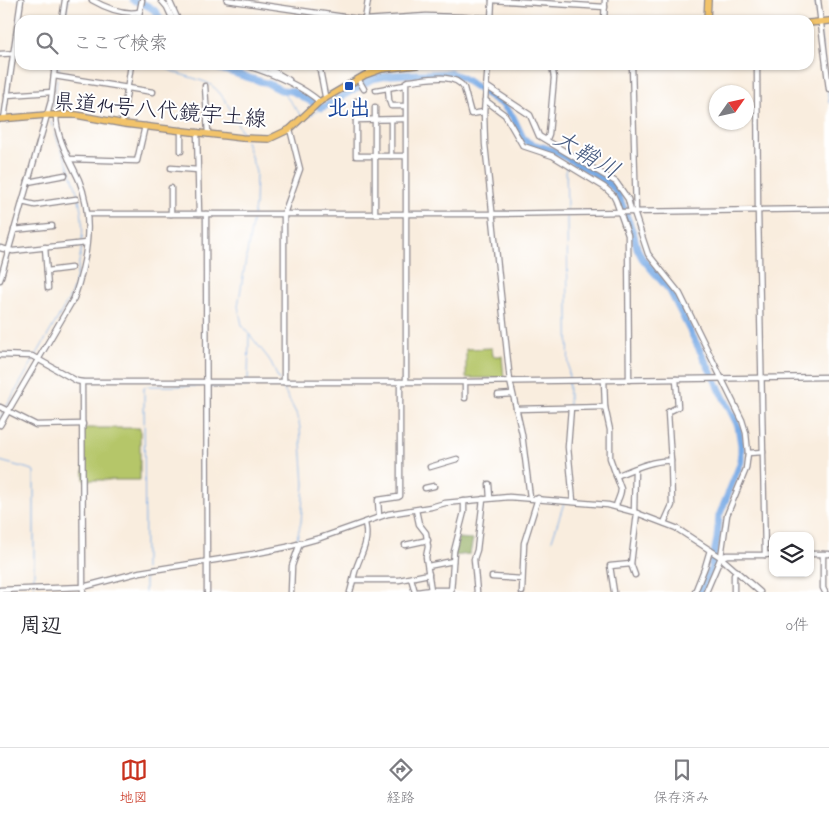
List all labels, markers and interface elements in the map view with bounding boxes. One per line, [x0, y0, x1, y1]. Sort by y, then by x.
search box [15, 15, 814, 70]
icon: search [33, 29, 61, 57]
text: ここで検索 [73, 31, 168, 58]
marker: 北出 [343, 80, 355, 92]
north arrow [709, 85, 754, 130]
street label: 県道14号八代鏡宇土線 [52, 87, 268, 137]
place label: 北出 [327, 94, 371, 126]
water label: 大鞘川 [546, 123, 626, 190]
map controls [769, 532, 814, 577]
button: layers [769, 532, 814, 577]
text: 周辺 [20, 612, 62, 642]
text: 0件 [786, 614, 809, 638]
tab: 地図 [120, 756, 148, 809]
tab: 経路 [387, 756, 415, 809]
tab: 保存済み [654, 756, 710, 809]

